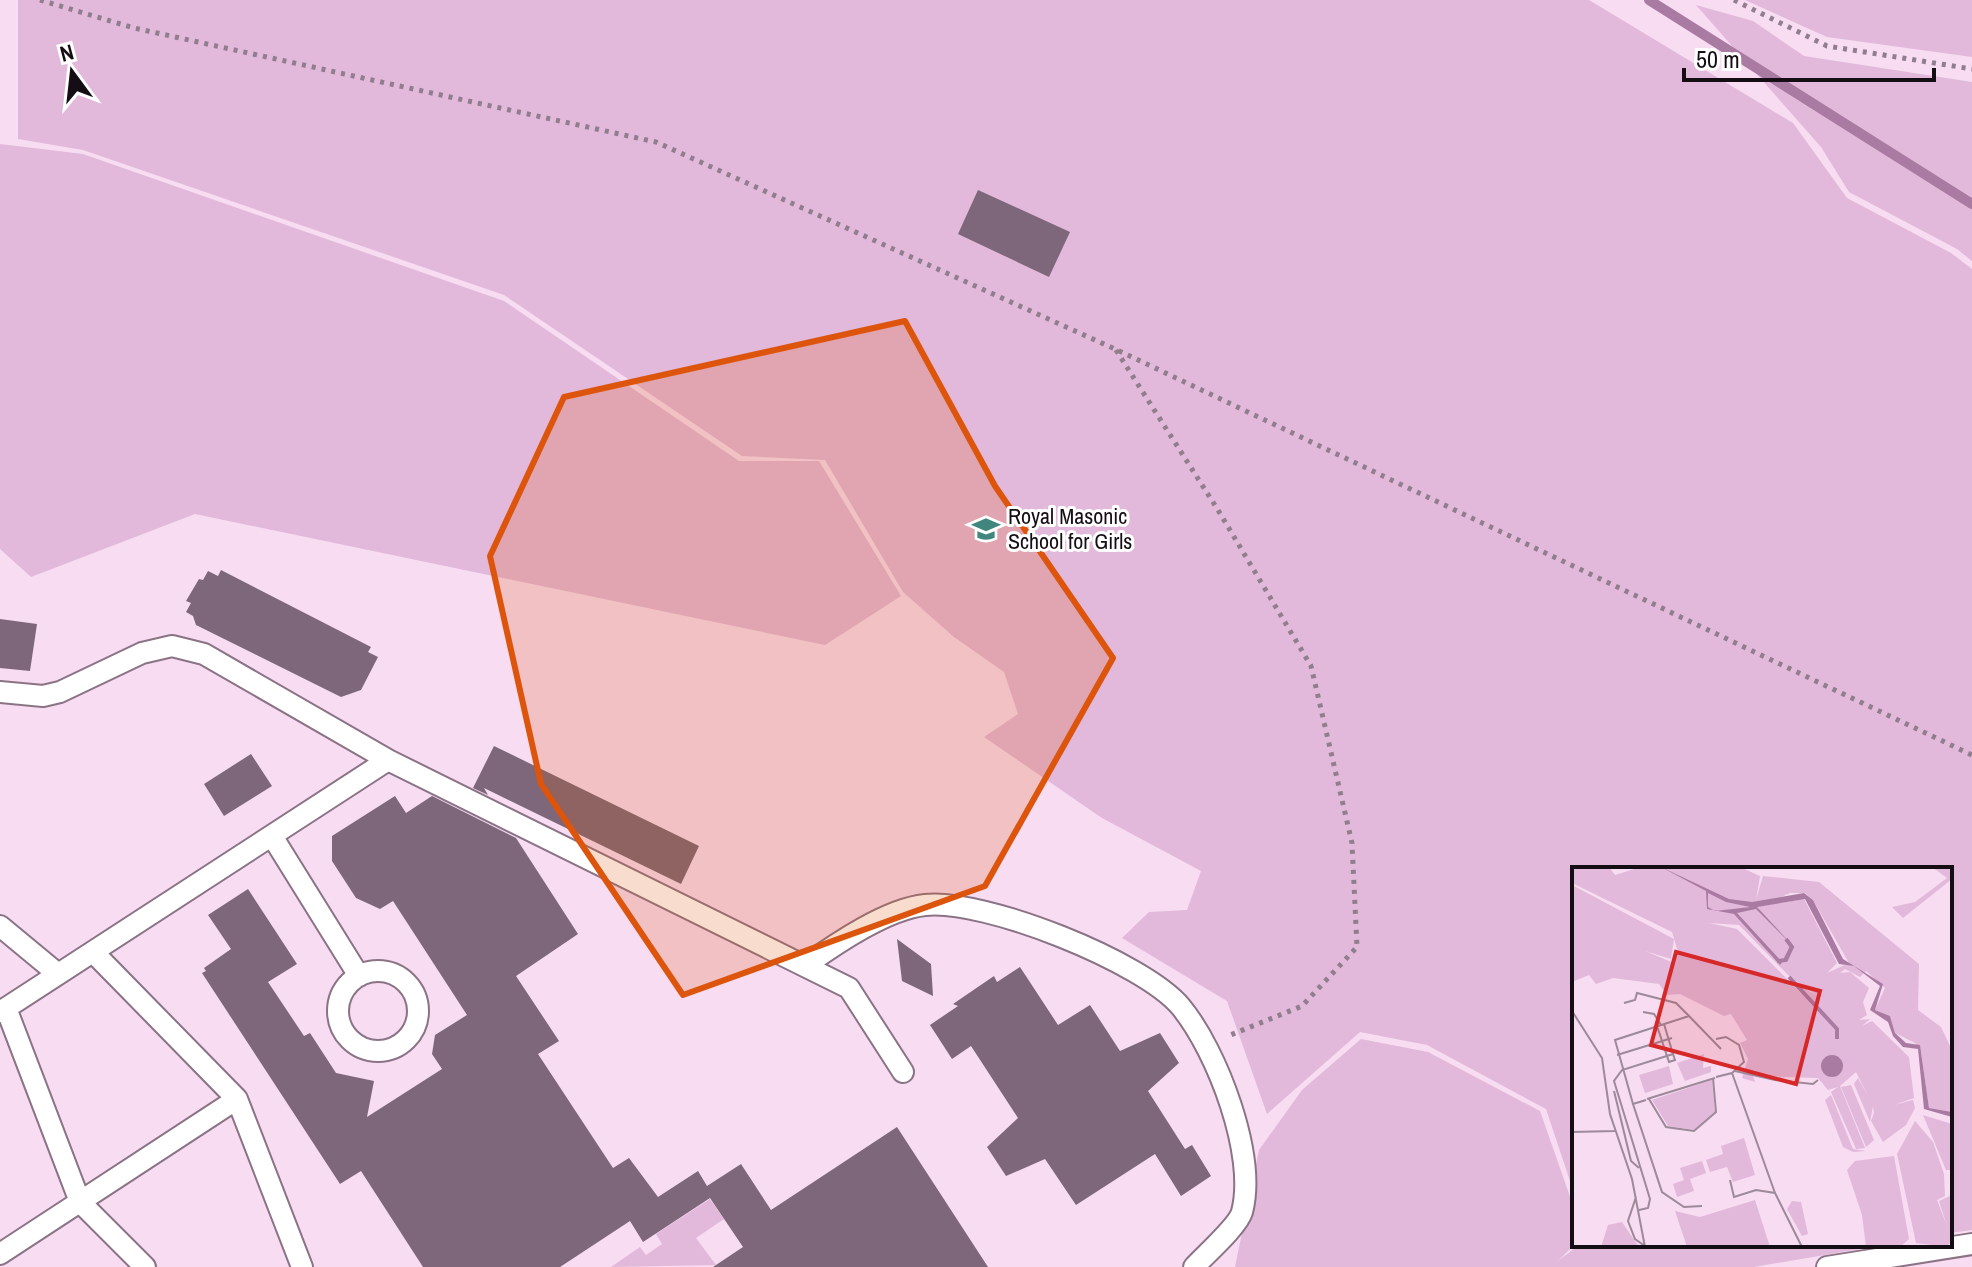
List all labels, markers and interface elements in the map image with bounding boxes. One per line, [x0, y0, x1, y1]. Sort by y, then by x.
north arrow [32, 32, 112, 112]
scale bar [1684, 32, 1934, 82]
text: N [57, 37, 77, 69]
text: 50 m [1696, 43, 1740, 75]
place label: Royal Masonic School for Girls [1008, 501, 1132, 556]
school or university icon: Royal Masonic School for Girls [971, 514, 1001, 544]
inset map [1572, 867, 1952, 1247]

